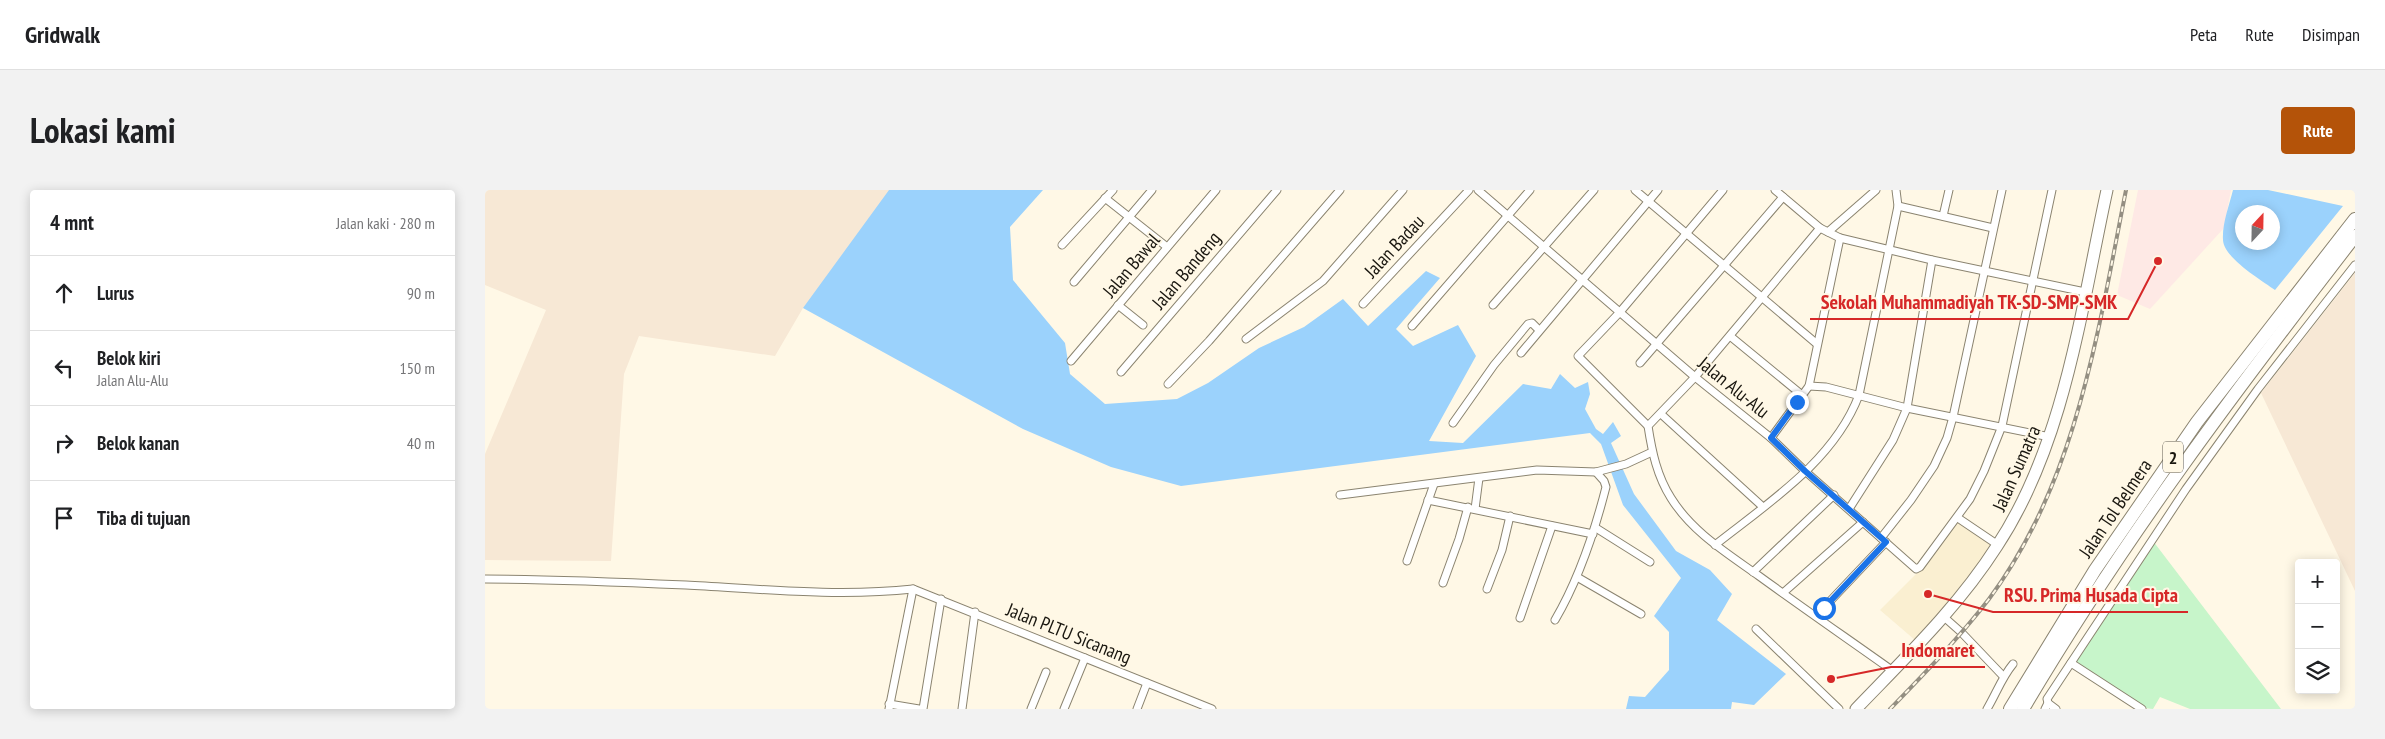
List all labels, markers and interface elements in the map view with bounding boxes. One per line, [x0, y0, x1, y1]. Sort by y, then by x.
text: Gridwalk [25, 19, 100, 50]
text: Peta [2190, 23, 2217, 46]
text: Rute [2245, 23, 2274, 46]
text: Disimpan [2302, 23, 2360, 46]
text: Lokasi kami [30, 107, 176, 153]
button: Rute [2281, 107, 2355, 154]
north arrow [2235, 205, 2280, 250]
text: 4 mnt [50, 209, 94, 236]
street label: Jalan Badau [1358, 210, 1429, 283]
text: Jalan kaki · 280 m [336, 213, 435, 233]
street label: Jalan Bandeng [1146, 226, 1225, 315]
street label: Jalan Bawal [1097, 228, 1165, 303]
icon: ahead [50, 279, 78, 307]
text: Lurus [97, 281, 134, 305]
text: 90 m [407, 283, 435, 303]
callout: Sekolah Muhammadiyah TK-SD-SMP-SMK [1810, 284, 2128, 319]
text: Sekolah Muhammadiyah TK-SD-SMP-SMK [1821, 289, 2118, 315]
text: Belok kiri [97, 346, 161, 370]
street label: Jalan Alu-Alu [1693, 350, 1775, 423]
icon: left [50, 354, 78, 382]
text: 150 m [400, 358, 435, 378]
text: Jalan Alu-Alu [97, 370, 168, 390]
route end [1786, 391, 1809, 414]
street label: Jalan Sumatra [1986, 422, 2045, 515]
icon: right [50, 429, 78, 457]
text: Belok kanan [97, 431, 179, 455]
text: 40 m [407, 433, 435, 453]
road number: 2 [2163, 442, 2183, 472]
street label: Jalan Tol Belmera [2073, 454, 2157, 563]
icon: arrive [50, 504, 78, 532]
text: Tiba di tujuan [97, 506, 190, 530]
map controls [2295, 559, 2340, 694]
button: + [2295, 559, 2340, 604]
callout: RSU. Prima Husada Cipta [1993, 577, 2188, 612]
text: RSU. Prima Husada Cipta [2004, 582, 2178, 608]
street label: Jalan PLTU Sicanang [1002, 597, 1135, 669]
route start [1813, 597, 1836, 620]
button: − [2295, 604, 2340, 649]
callout: Indomaret [1891, 632, 1985, 667]
text: Indomaret [1901, 637, 1975, 663]
button: layers [2295, 649, 2340, 694]

